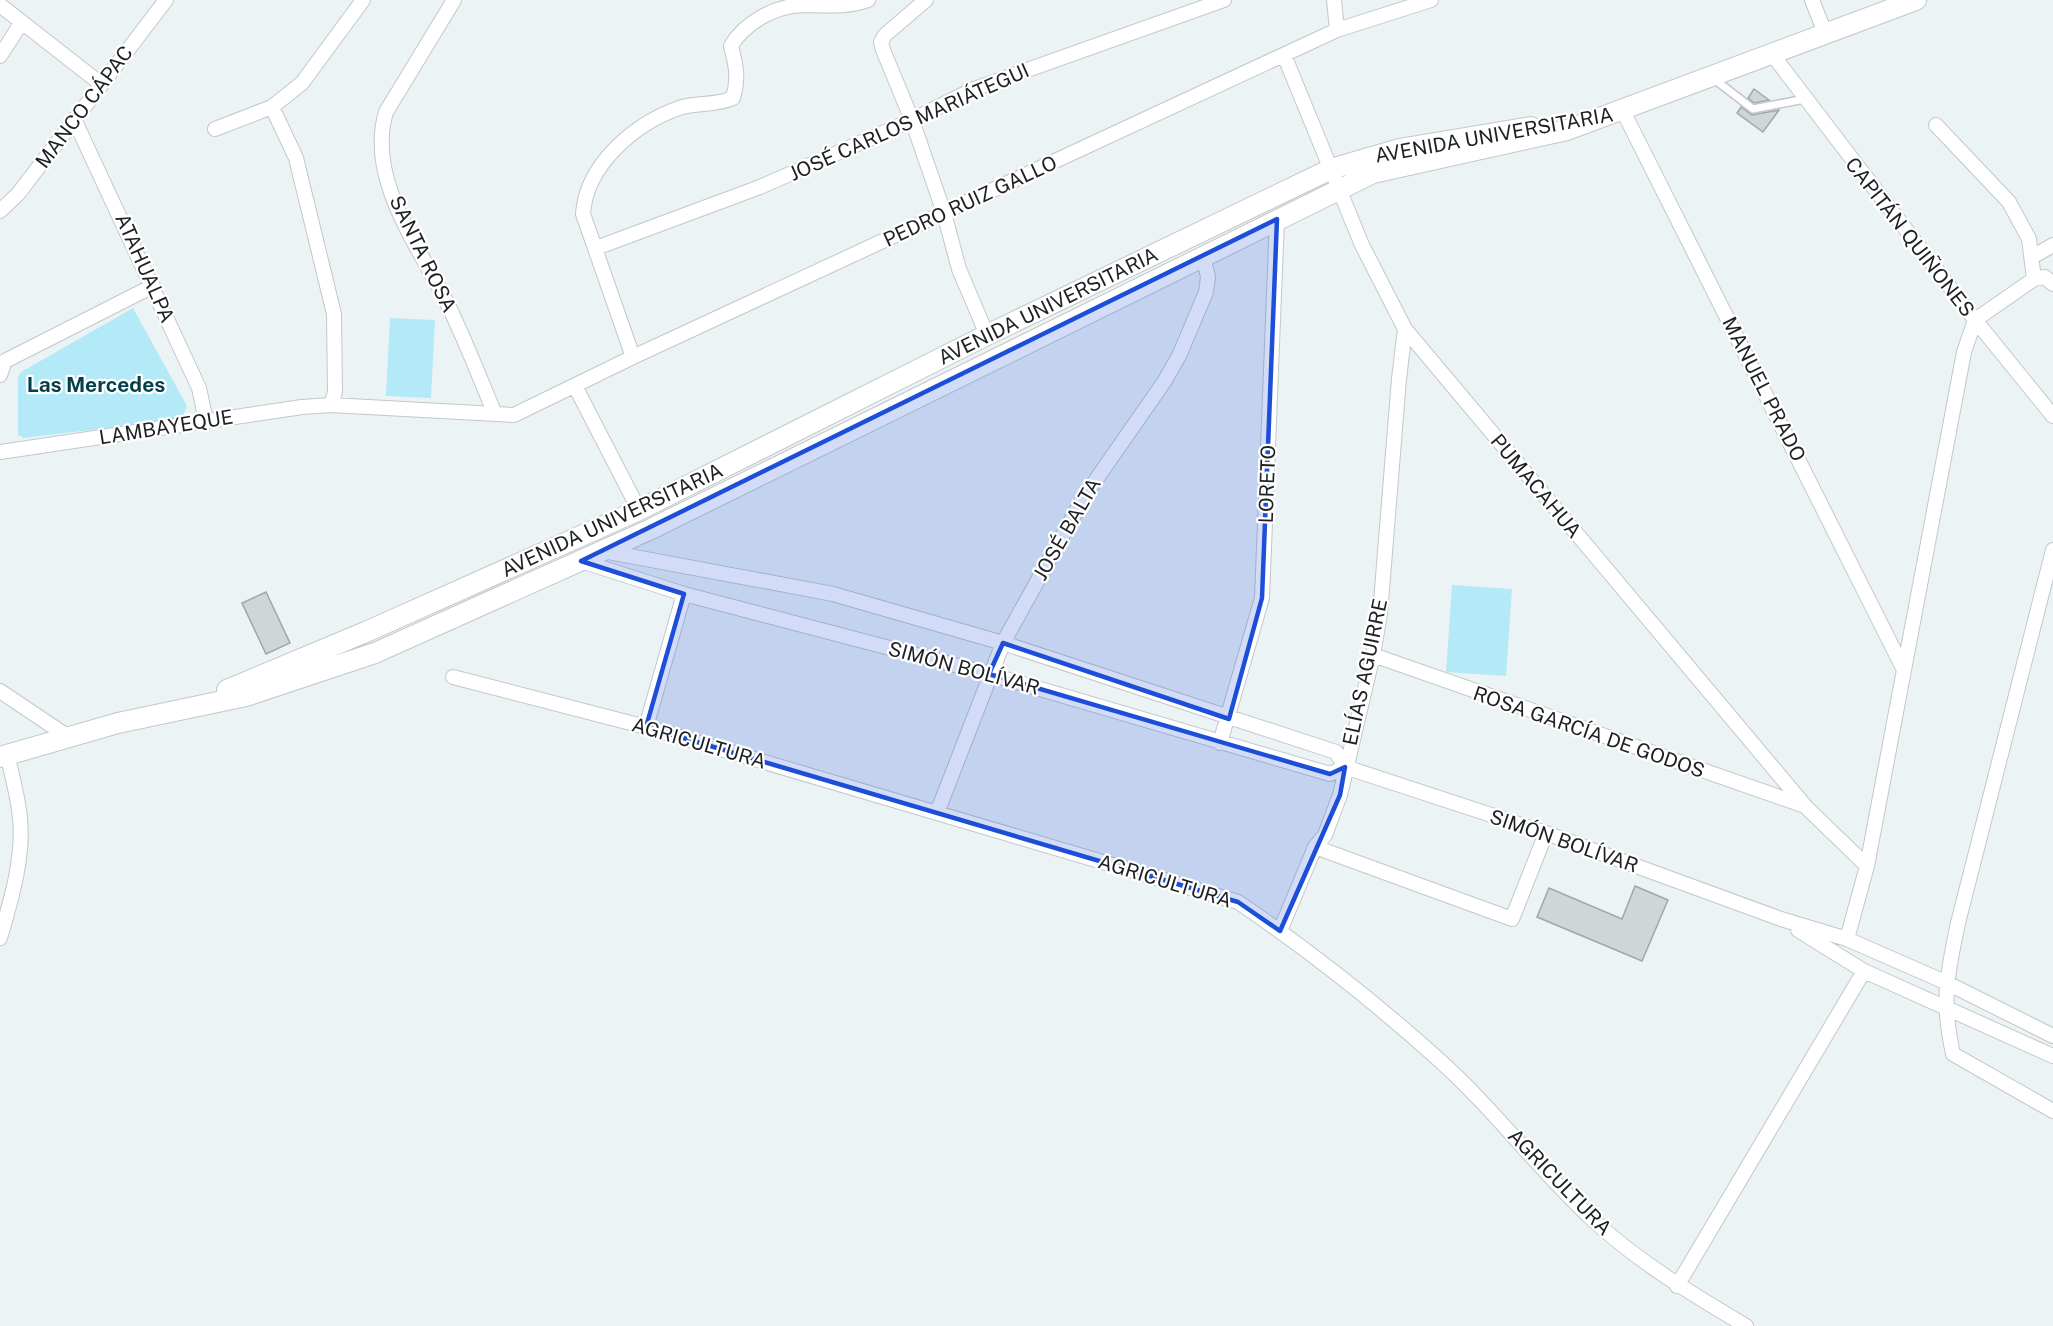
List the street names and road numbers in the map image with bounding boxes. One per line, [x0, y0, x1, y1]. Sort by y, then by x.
street label: MANCO CÁPAC [29, 41, 138, 173]
street label: JOSÉ CARLOS MARIÁTEGUI [785, 57, 1033, 186]
street label: AVENIDA UNIVERSITARIA [1373, 102, 1615, 168]
street label: PEDRO RUIZ GALLO [879, 150, 1061, 252]
street label: CAPITÁN QUIÑONES [1840, 152, 1980, 321]
street label: SANTA ROSA [384, 192, 462, 316]
street label: ATAHUALPA [110, 210, 180, 326]
street label: AVENIDA UNIVERSITARIA [934, 242, 1162, 370]
street label: MANUEL PRADO [1717, 313, 1811, 465]
street label: LAMBAYEQUE [97, 405, 235, 449]
street label: PUMACAHUA [1486, 429, 1586, 543]
street label: LORETO [1254, 444, 1280, 524]
street label: AVENIDA UNIVERSITARIA [497, 458, 727, 582]
street label: JOSÉ BALTA [1027, 473, 1106, 585]
street label: ELÍAS AGUIRRE [1337, 596, 1392, 747]
street label: SIMÓN BOLÍVAR [886, 635, 1042, 700]
street label: ROSA GARCÍA DE GODOS [1470, 680, 1708, 783]
street label: AGRICULTURA [629, 712, 769, 774]
street label: SIMÓN BOLÍVAR [1487, 803, 1642, 878]
street label: AGRICULTURA [1095, 849, 1235, 913]
street label: AGRICULTURA [1503, 1124, 1617, 1240]

